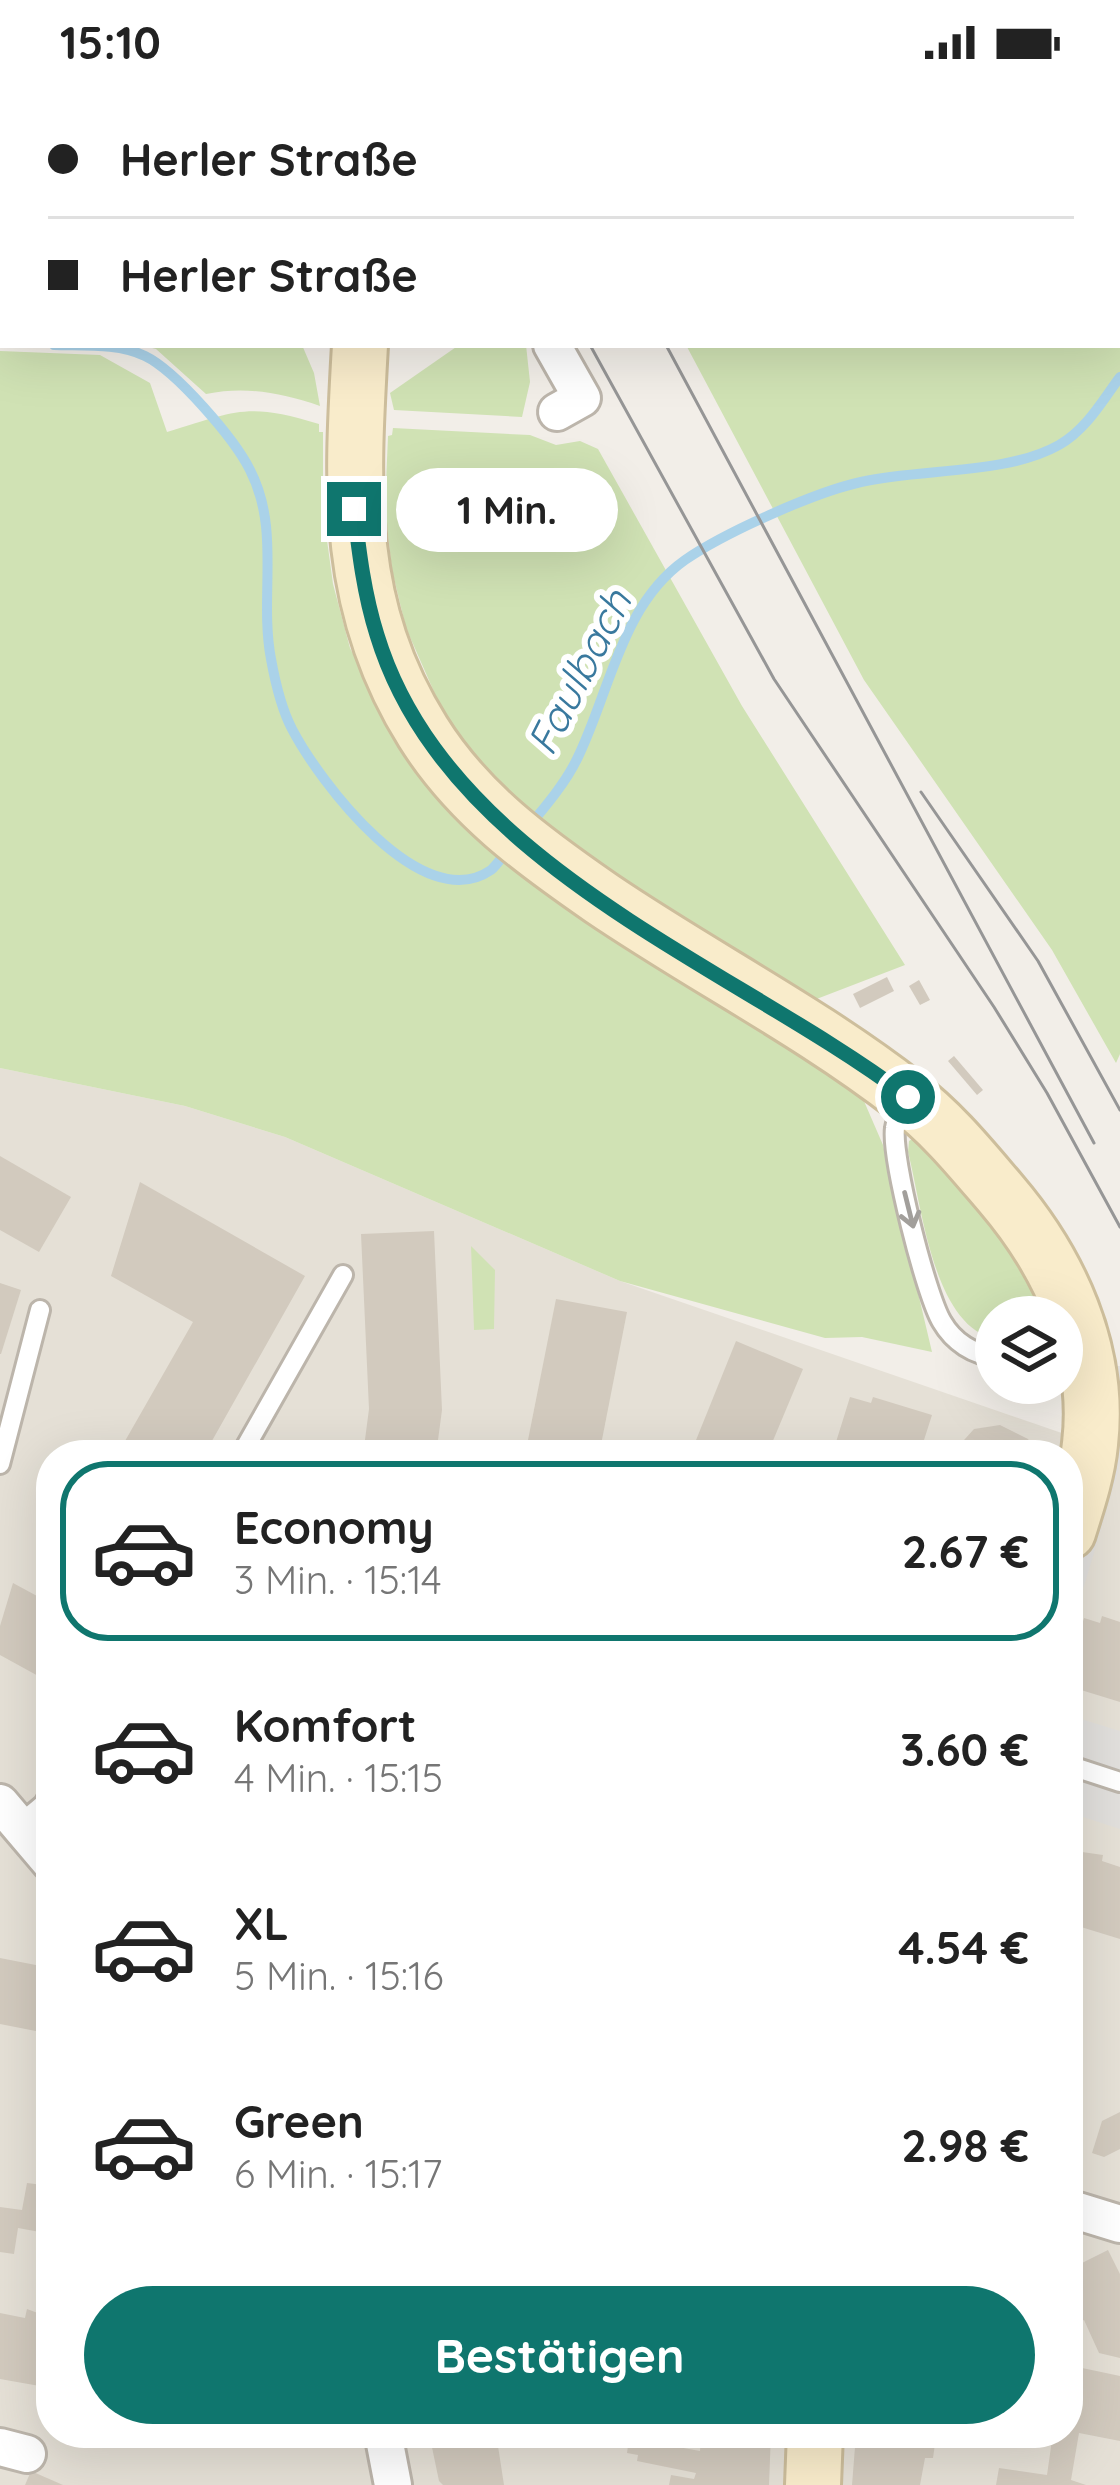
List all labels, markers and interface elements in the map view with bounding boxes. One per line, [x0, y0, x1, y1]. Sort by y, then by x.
text: 15:10 [60, 14, 161, 70]
text: Herler Straße [120, 131, 418, 187]
text: Herler Straße [120, 247, 418, 303]
callout: 1 Min. [396, 467, 618, 551]
route end [327, 482, 381, 536]
text: 1 Min. [457, 485, 557, 534]
water label: Faulbach [515, 579, 643, 763]
route start [881, 1070, 935, 1124]
one-way arrow [899, 1190, 921, 1228]
map controls [975, 1296, 1083, 1404]
button: layers [975, 1296, 1083, 1404]
icon: car [90, 1497, 198, 1605]
text: Economy [234, 1499, 434, 1555]
text: 2.67 € [902, 1523, 1029, 1579]
text: 3 Min. · 15:14 [234, 1555, 442, 1604]
icon: car [90, 1695, 198, 1803]
text: Komfort [234, 1697, 416, 1753]
text: 3.60 € [900, 1721, 1029, 1777]
text: 4 Min. · 15:15 [234, 1753, 443, 1802]
icon: car [90, 1893, 198, 2001]
text: XL [234, 1895, 289, 1951]
text: 4.54 € [898, 1919, 1029, 1975]
text: 5 Min. · 15:16 [234, 1951, 443, 2000]
icon: car [90, 2091, 198, 2199]
text: Green [234, 2093, 364, 2149]
text: 2.98 € [901, 2117, 1029, 2173]
text: 6 Min. · 15:17 [234, 2149, 442, 2198]
button: Bestätigen [84, 2286, 1035, 2424]

